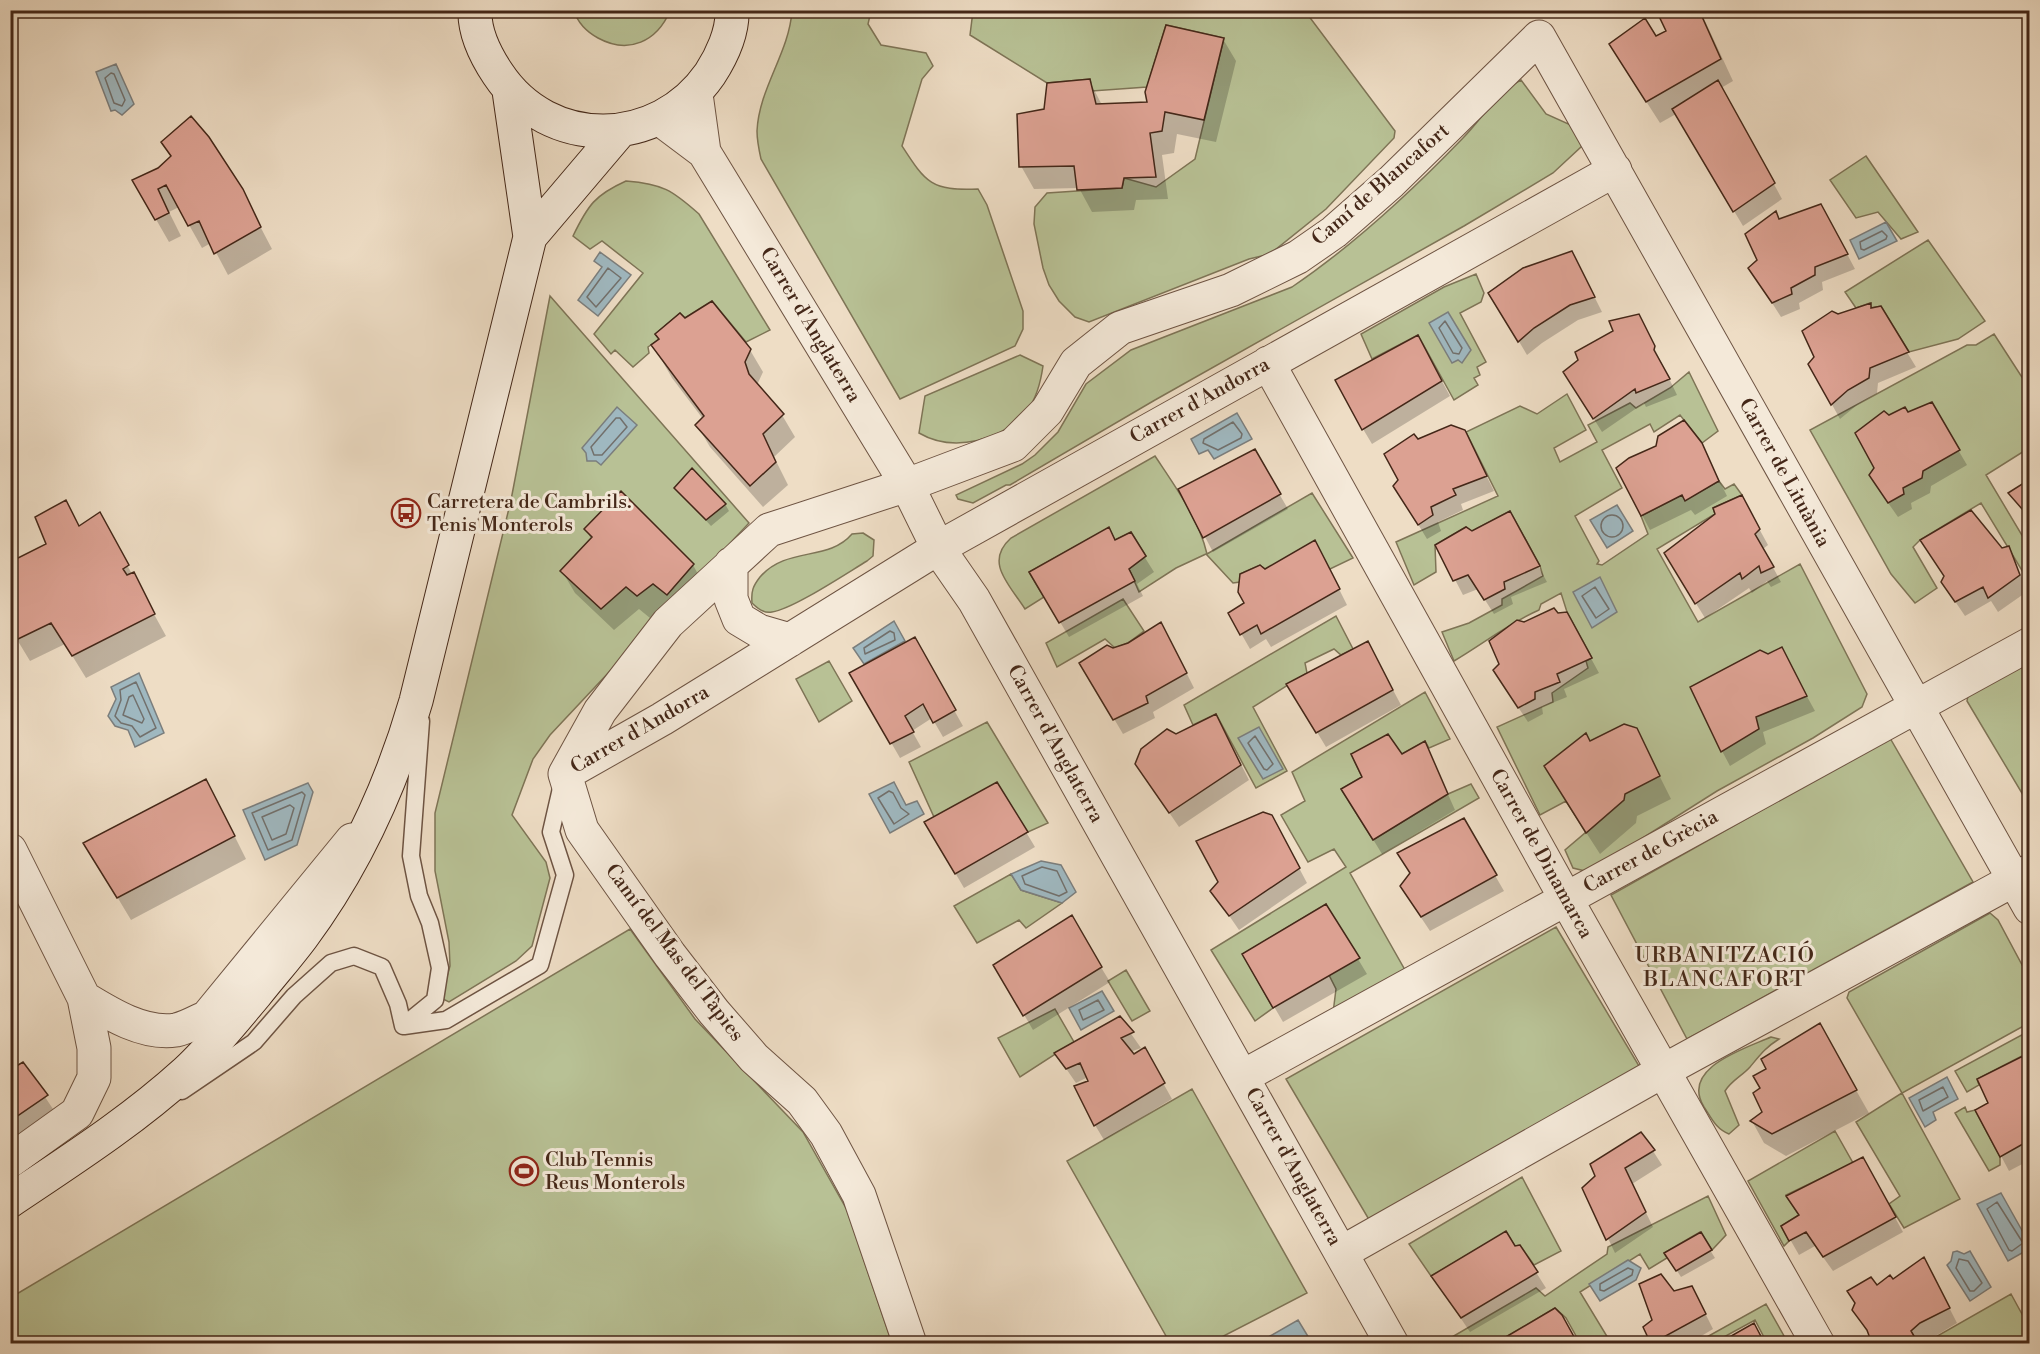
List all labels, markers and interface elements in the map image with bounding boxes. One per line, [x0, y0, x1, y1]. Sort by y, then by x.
street label: Camí de Blancafort [1307, 118, 1455, 252]
street label: Carrer d'Anglaterra [754, 243, 867, 408]
street label: Carrer d'Andorra [1126, 352, 1275, 450]
street label: Carrer de Lituània [1733, 394, 1836, 553]
place label: Carretera de Cambrils. Tenis Monterols [427, 490, 632, 538]
bus stop icon: Carretera de Cambrils. Tenis Monterols [390, 497, 422, 529]
street label: Carrer d'Anglaterra [1001, 661, 1109, 828]
street label: Carrer d'Andorra [566, 680, 715, 780]
street label: Carrer de Dinamarca [1484, 765, 1598, 944]
street label: Carrer de Grècia [1579, 804, 1723, 899]
street label: Camí del Mas del Tàpies [599, 859, 749, 1047]
district label: URBANITZACIÓ BLANCAFORT [1635, 940, 1815, 993]
street label: Carrer d'Anglaterra [1239, 1084, 1347, 1251]
place label: Club Tennis Reus Monterols [545, 1148, 685, 1196]
sports icon: Club Tennis Reus Monterols [508, 1155, 540, 1187]

